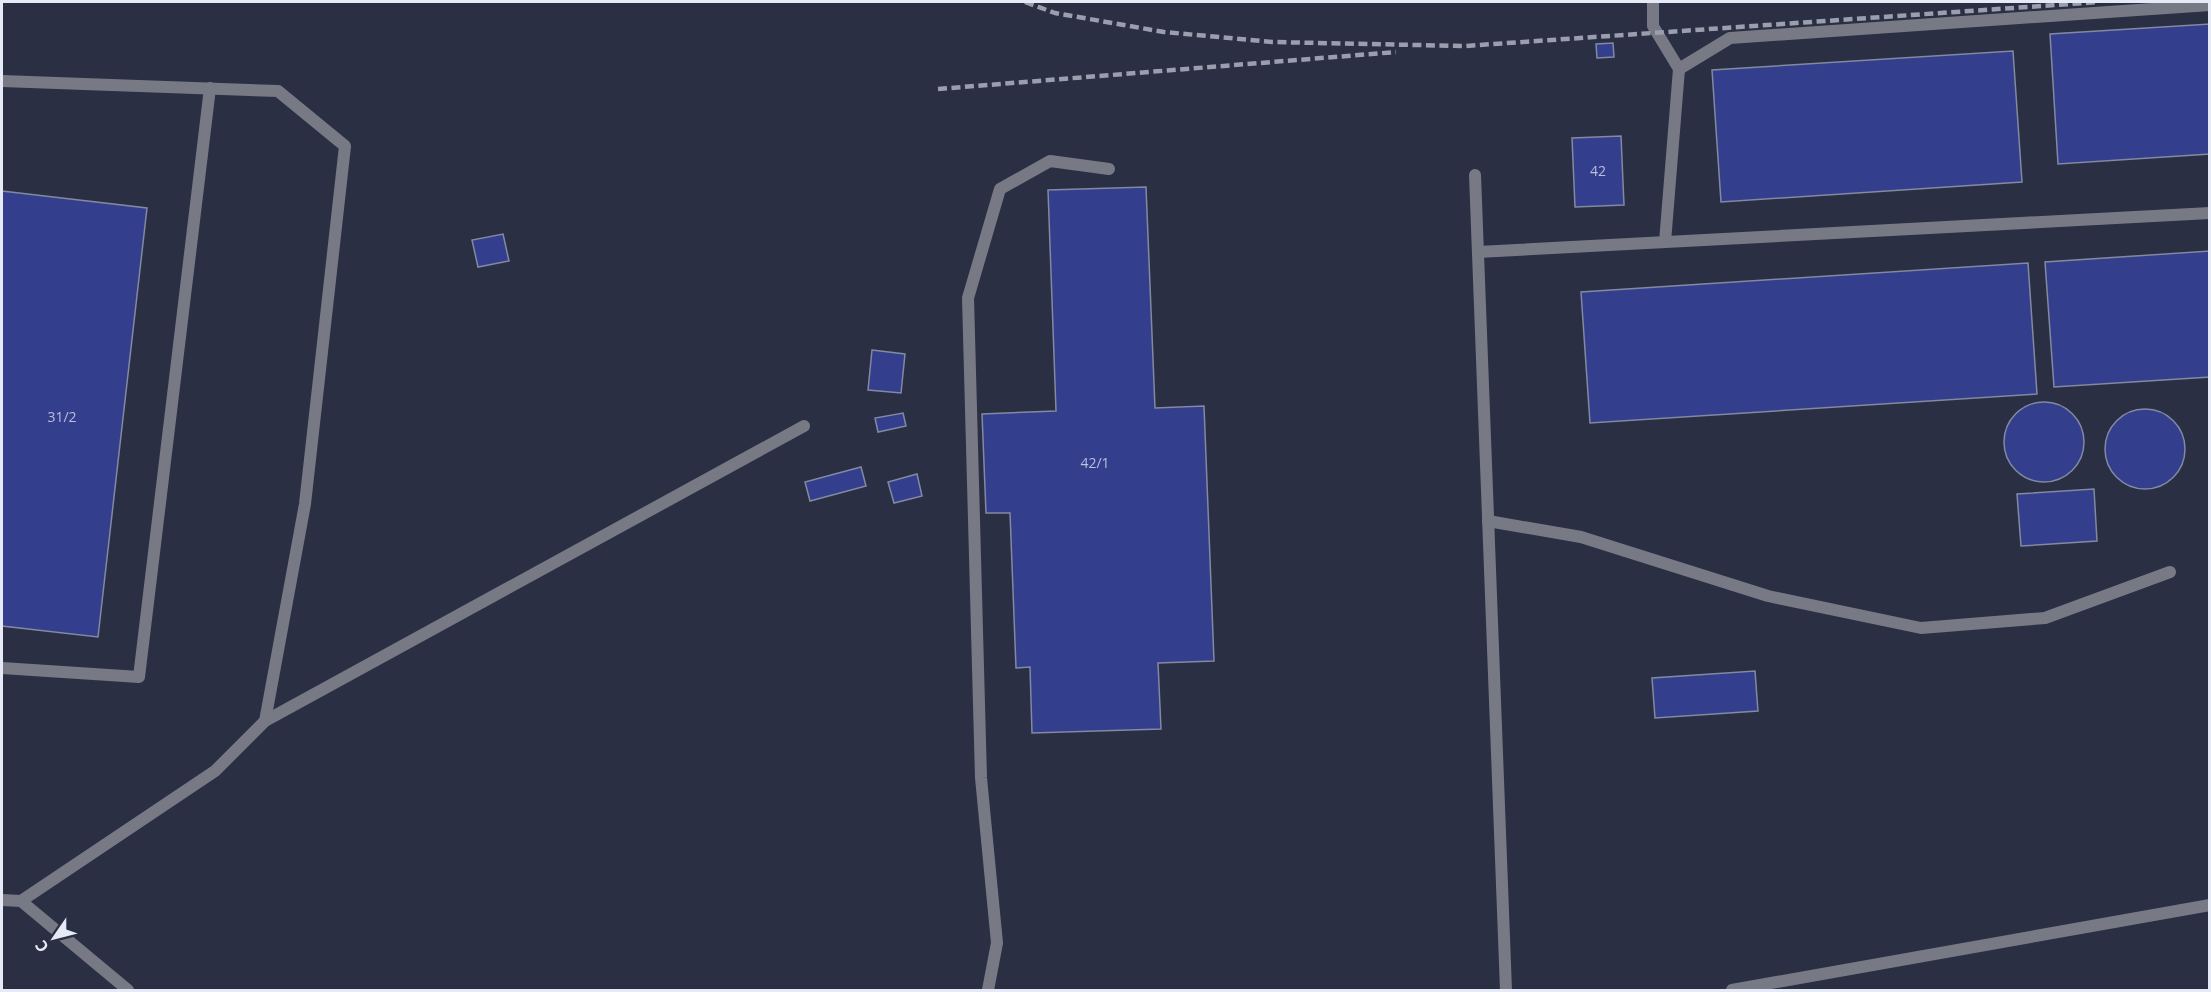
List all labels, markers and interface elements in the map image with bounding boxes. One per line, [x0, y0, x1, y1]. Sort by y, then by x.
house number: 42 [1590, 161, 1606, 180]
house number: 31/2 [47, 407, 77, 426]
house number: 42/1 [1080, 453, 1110, 472]
north arrow [24, 908, 84, 968]
text: С [30, 936, 54, 957]

